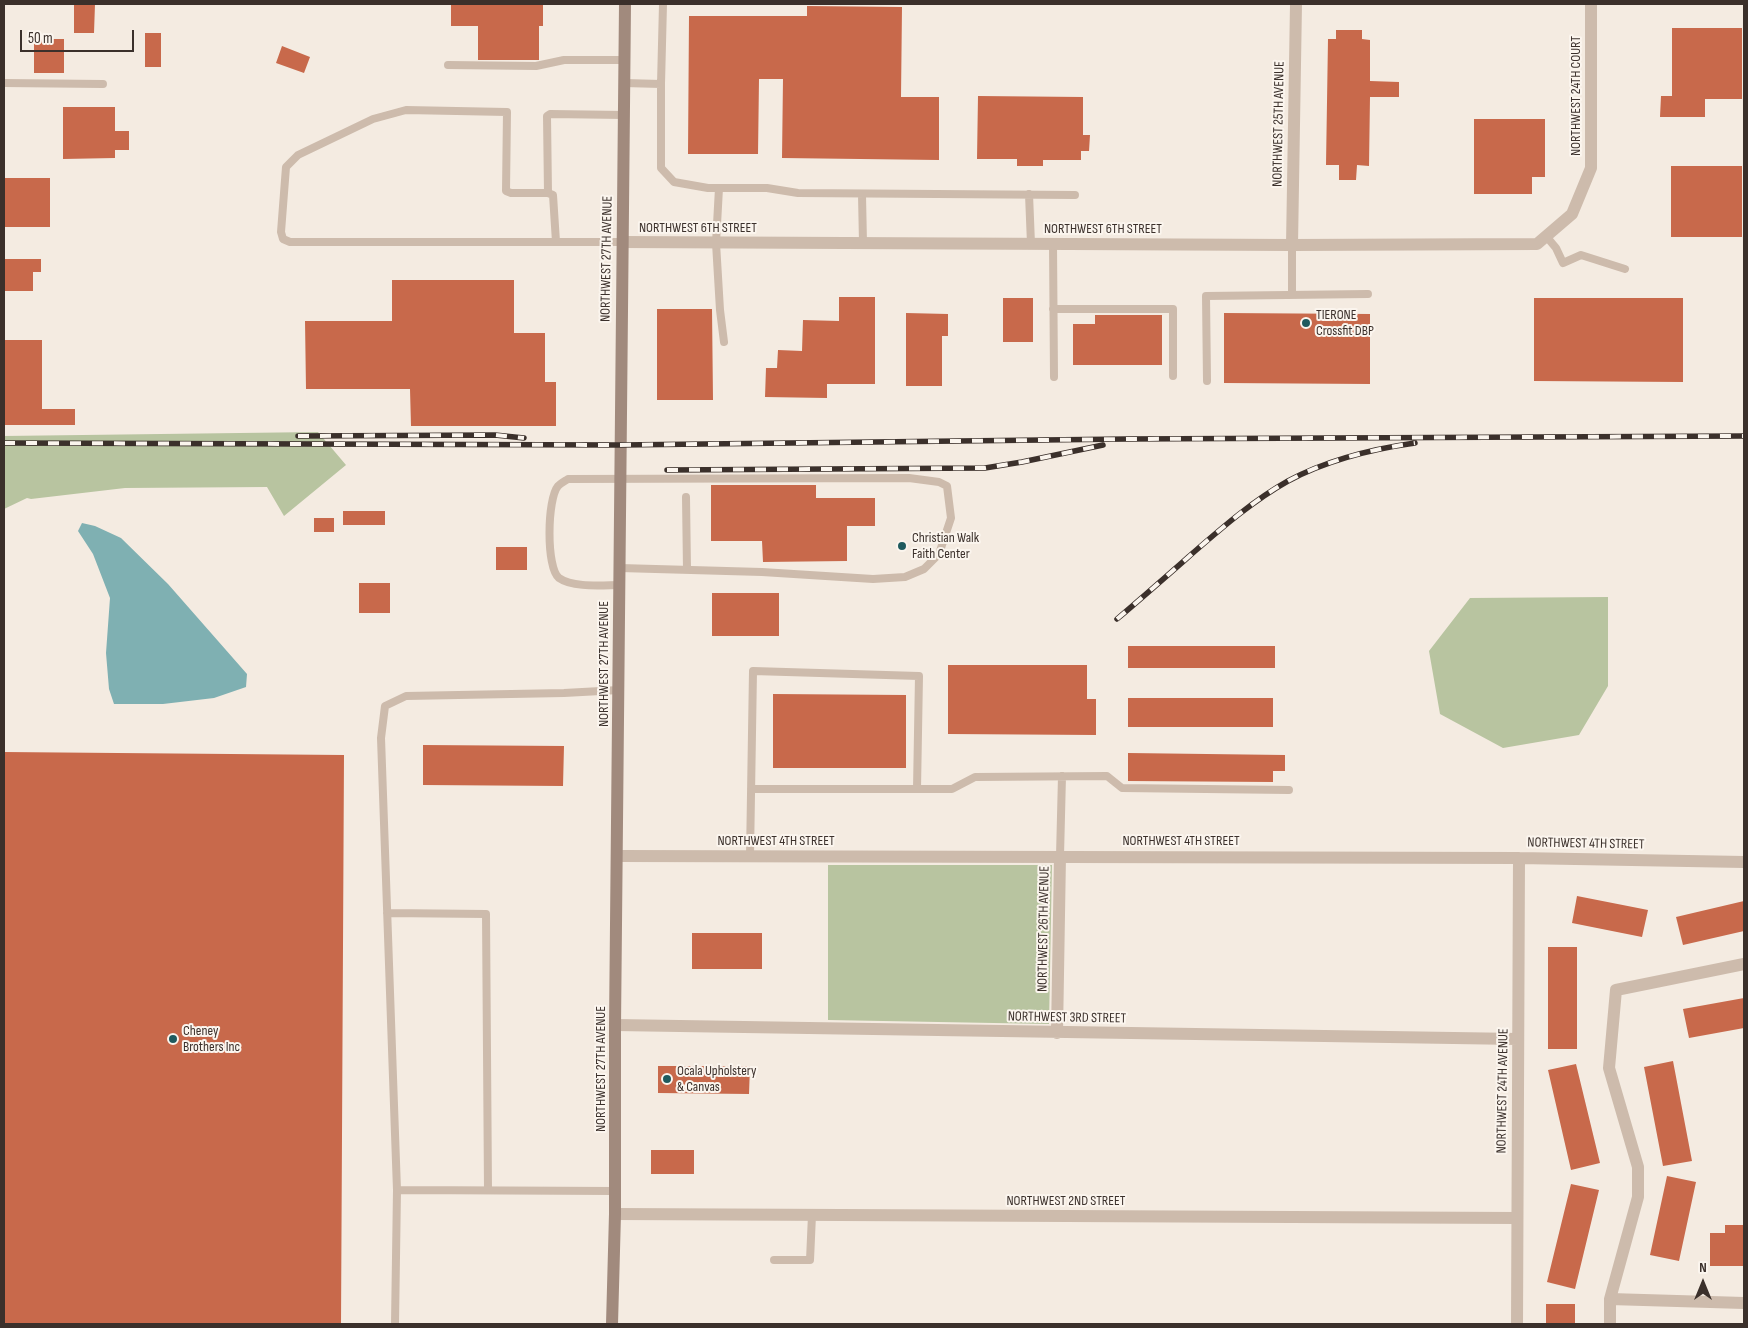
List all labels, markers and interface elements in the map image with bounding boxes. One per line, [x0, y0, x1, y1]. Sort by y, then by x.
scale bar [22, 20, 136, 52]
text: 50 m [28, 29, 53, 48]
street label: NORTHWEST 24TH COURT [1568, 36, 1584, 156]
street label: NORTHWEST 25TH AVENUE [1270, 61, 1288, 187]
street label: NORTHWEST 27TH AVENUE [598, 196, 616, 322]
street label: NORTHWEST 6TH STREET [639, 220, 757, 236]
street label: NORTHWEST 6TH STREET [1044, 221, 1162, 237]
place label: TIERONE Crossfit DBP [1316, 307, 1374, 340]
marker: TIERONE Crossfit DBP [1300, 317, 1312, 329]
place label: Christian Walk Faith Center [912, 530, 979, 562]
marker: Christian Walk Faith Center [896, 540, 908, 552]
street label: NORTHWEST 27TH AVENUE [596, 601, 612, 727]
street label: NORTHWEST 4TH STREET [717, 833, 835, 849]
street label: NORTHWEST 4TH STREET [1122, 833, 1240, 849]
street label: NORTHWEST 4TH STREET [1527, 835, 1645, 853]
street label: NORTHWEST 26TH AVENUE [1035, 866, 1053, 992]
street label: NORTHWEST 27TH AVENUE [593, 1006, 609, 1132]
street label: NORTHWEST 3RD STREET [1008, 1009, 1126, 1027]
place label: Cheney Brothers Inc [183, 1023, 240, 1056]
street label: NORTHWEST 24TH AVENUE [1494, 1028, 1512, 1154]
marker: Cheney Brothers Inc [167, 1033, 179, 1045]
place label: Ocala Upholstery & Canvas [677, 1063, 756, 1096]
marker: Ocala Upholstery & Canvas [661, 1073, 673, 1085]
street label: NORTHWEST 2ND STREET [1006, 1193, 1126, 1209]
north arrow [1678, 1258, 1728, 1308]
text: N [1699, 1259, 1707, 1276]

